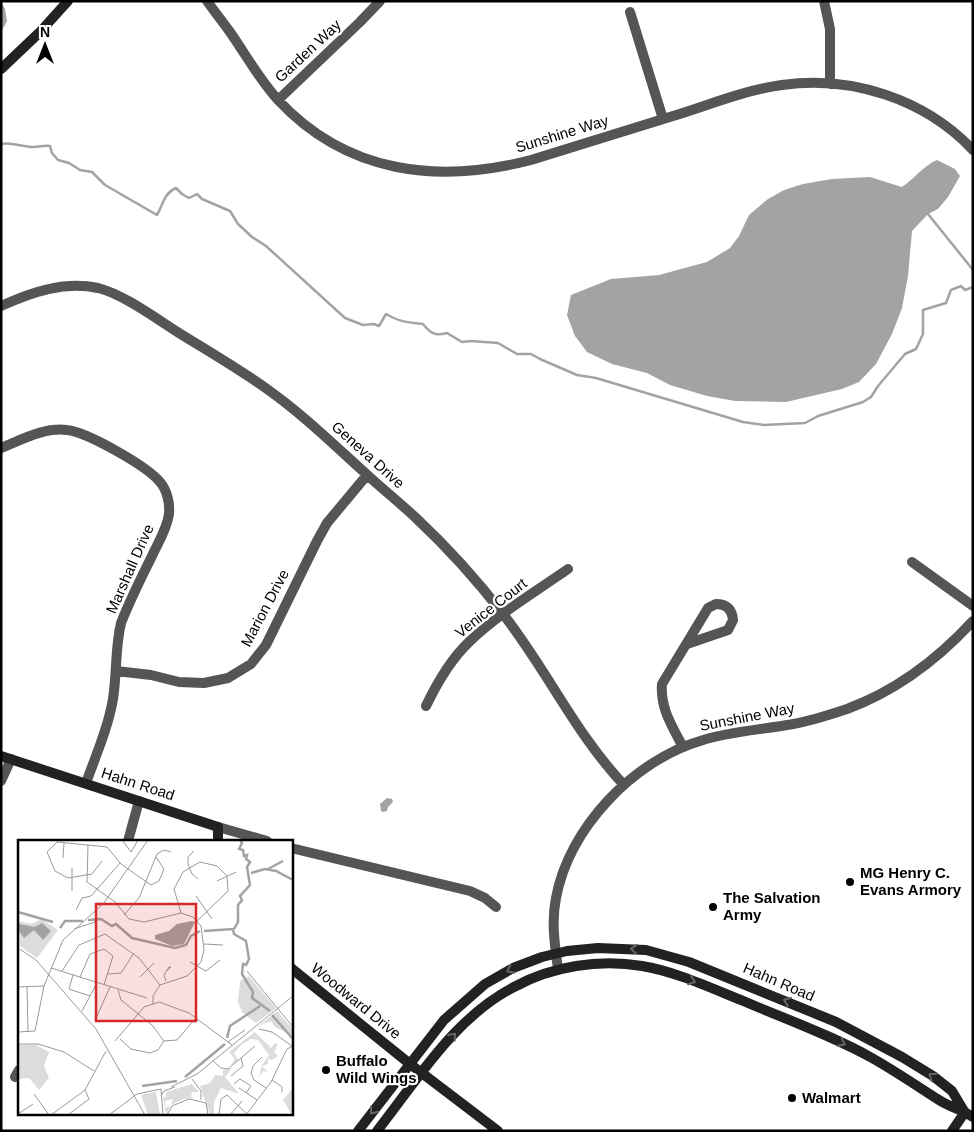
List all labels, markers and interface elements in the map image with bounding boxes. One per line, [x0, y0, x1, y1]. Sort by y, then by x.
street label: Garden Way [271, 16, 344, 85]
north arrow [20, 20, 70, 70]
text: N [40, 24, 50, 40]
street label: Sunshine Way [513, 111, 611, 156]
street label: Geneva Drive [329, 418, 408, 492]
street label: Marshall Drive [102, 522, 157, 616]
street label: Marion Drive [237, 566, 292, 649]
street label: Venice Court [452, 574, 530, 641]
street label: Sunshine Way [698, 699, 796, 734]
street label: Hahn Road [99, 764, 177, 803]
inset map [18, 840, 292, 1114]
place label: MG Henry C. Evans Armory [860, 864, 962, 898]
marker: MG Henry C. Evans Armory [844, 876, 856, 888]
place label: The Salvation Army [723, 889, 821, 923]
marker: The Salvation Army [707, 901, 719, 913]
one-way arrow [630, 944, 638, 955]
street label: Woodward Drive [308, 959, 405, 1042]
street label: Hahn Road [741, 959, 817, 1004]
one-way arrow [506, 964, 515, 974]
one-way arrow [687, 975, 695, 985]
one-way arrow [783, 997, 792, 1008]
one-way arrow [447, 1032, 456, 1041]
one-way arrow [836, 1037, 845, 1047]
place label: Buffalo Wild Wings [336, 1052, 417, 1086]
marker: Buffalo Wild Wings [320, 1064, 332, 1076]
one-way arrow [928, 1073, 937, 1082]
place label: Walmart [802, 1089, 861, 1106]
marker: Walmart [786, 1092, 798, 1104]
one-way arrow [370, 1105, 379, 1115]

